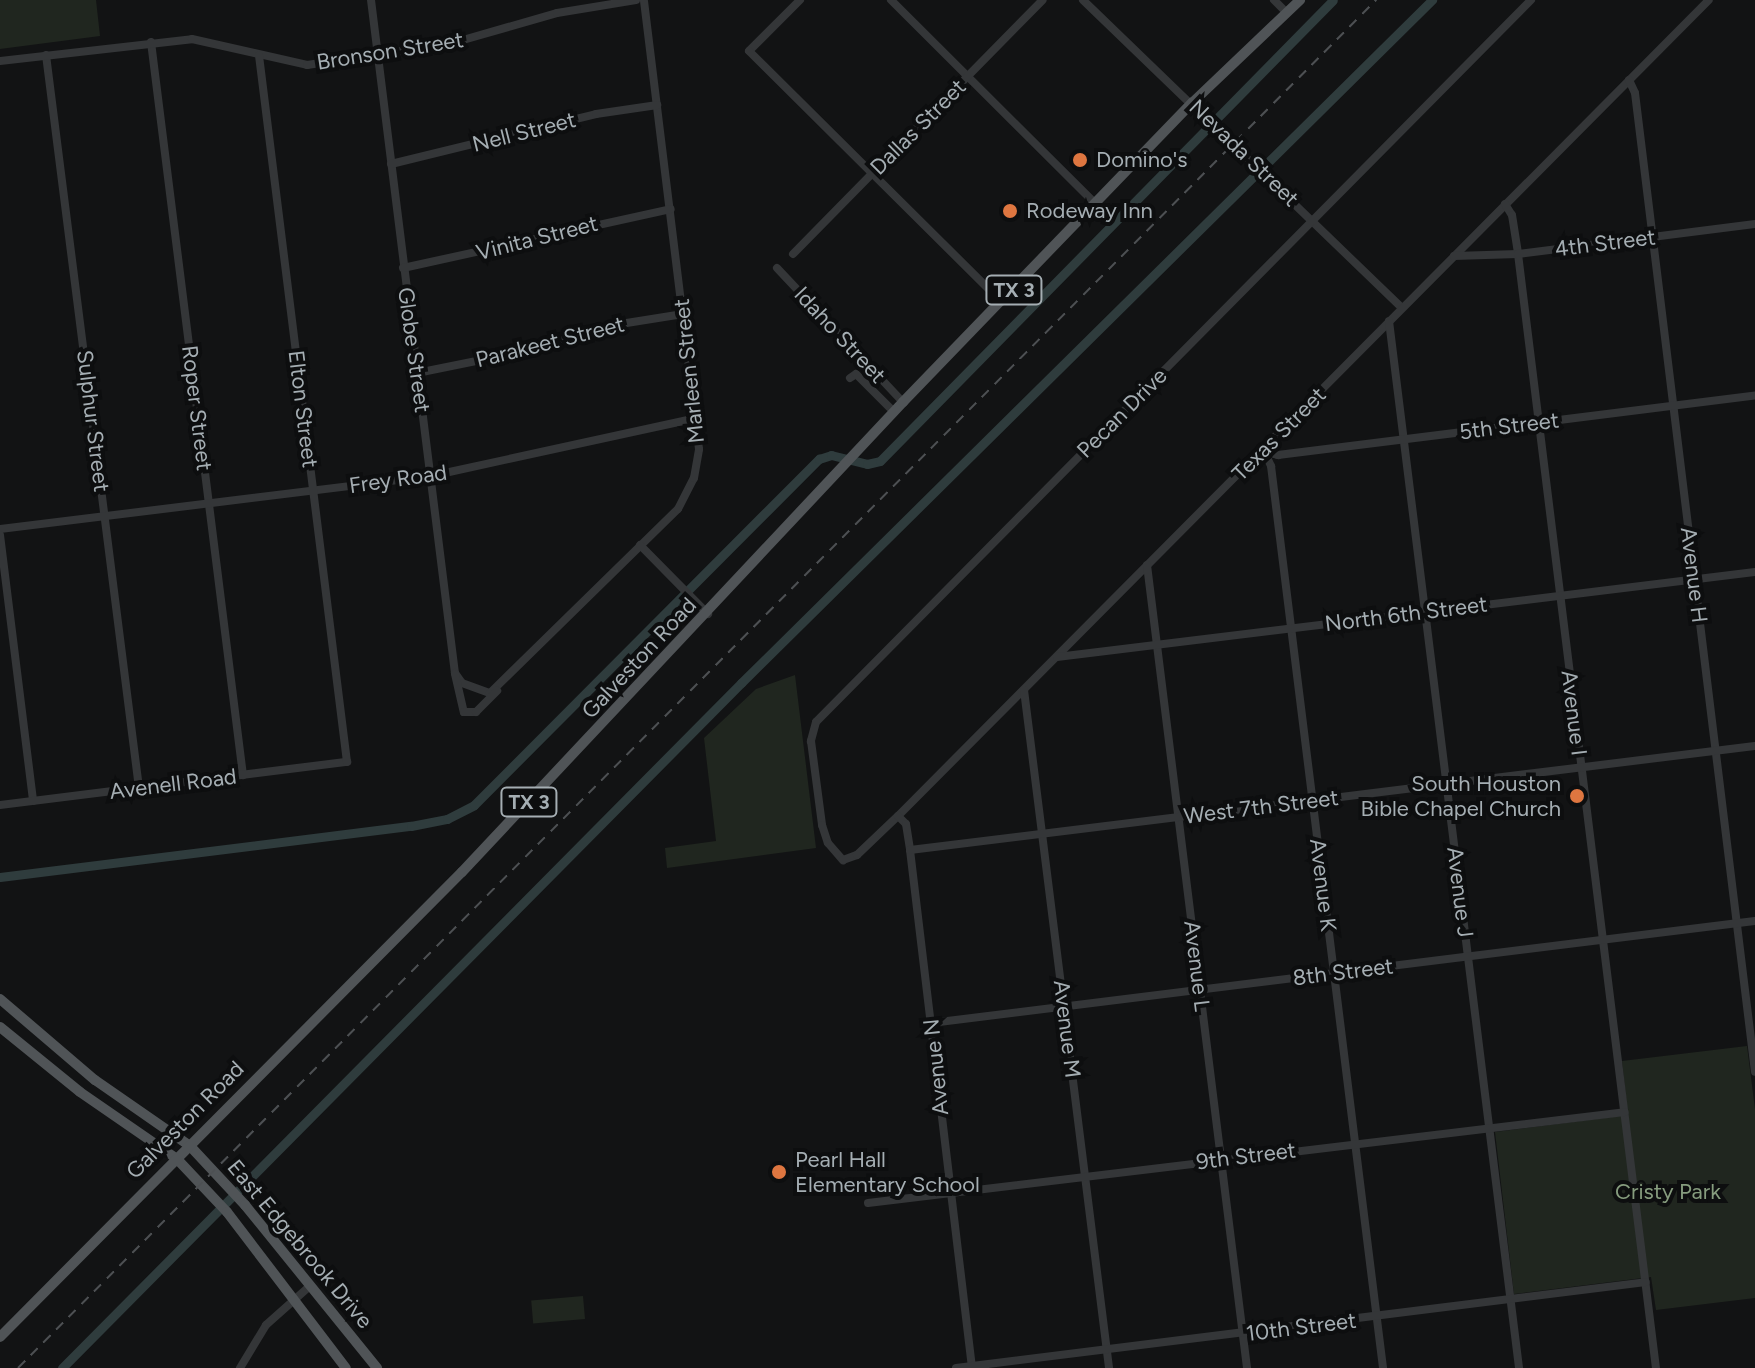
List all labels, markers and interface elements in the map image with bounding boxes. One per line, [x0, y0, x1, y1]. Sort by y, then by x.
street label: Bronson Street [315, 26, 465, 76]
street label: Dallas Street [865, 74, 971, 180]
street label: Nevada Street [1184, 94, 1304, 212]
street label: Nell Street [470, 106, 578, 158]
place label: Domino's [1096, 147, 1187, 173]
marker: Domino's [1071, 151, 1089, 169]
place label: Rodeway Inn [1026, 198, 1153, 224]
marker: Rodeway Inn [1001, 202, 1019, 220]
street label: Vinita Street [474, 210, 600, 266]
street label: 4th Street [1553, 224, 1657, 262]
road number: TX 3 [984, 274, 1044, 306]
street label: Idaho Street [789, 281, 891, 389]
street label: Globe Street [392, 286, 436, 414]
street label: Marleen Street [668, 297, 710, 445]
street label: Parakeet Street [473, 311, 627, 373]
street label: Roper Street [176, 344, 218, 472]
street label: Sulphur Street [71, 349, 115, 493]
street label: Elton Street [283, 349, 323, 469]
street label: Pecan Drive [1072, 363, 1172, 463]
street label: Texas Street [1227, 382, 1331, 486]
street label: 5th Street [1458, 407, 1560, 445]
street label: Frey Road [347, 459, 449, 499]
street label: Avenue H [1675, 526, 1713, 624]
street label: North 6th Street [1323, 591, 1489, 637]
street label: Galveston Road [576, 592, 702, 724]
street label: Avenue I [1556, 669, 1592, 757]
street label: Avenell Road [108, 763, 238, 805]
place label: South Houston Bible Chapel Church [1361, 770, 1561, 822]
street label: West 7th Street [1182, 784, 1340, 830]
road number: TX 3 [499, 786, 559, 818]
marker: South Houston Bible Chapel Church [1568, 787, 1586, 805]
street label: Avenue K [1304, 837, 1342, 933]
street label: Avenue J [1441, 845, 1479, 939]
street label: Avenue L [1178, 919, 1216, 1013]
street label: 8th Street [1291, 953, 1395, 991]
street label: Avenue M [1048, 979, 1086, 1079]
street label: Avenue N [918, 1017, 954, 1117]
street label: Galveston Road [121, 1056, 249, 1184]
street label: 9th Street [1195, 1137, 1297, 1175]
place label: Pearl Hall Elementary School [795, 1146, 980, 1198]
street label: East Edgebrook Drive [222, 1154, 378, 1334]
marker: Pearl Hall Elementary School [770, 1163, 788, 1181]
park label: Cristy Park [1615, 1179, 1721, 1205]
street label: 10th Street [1244, 1307, 1358, 1347]

